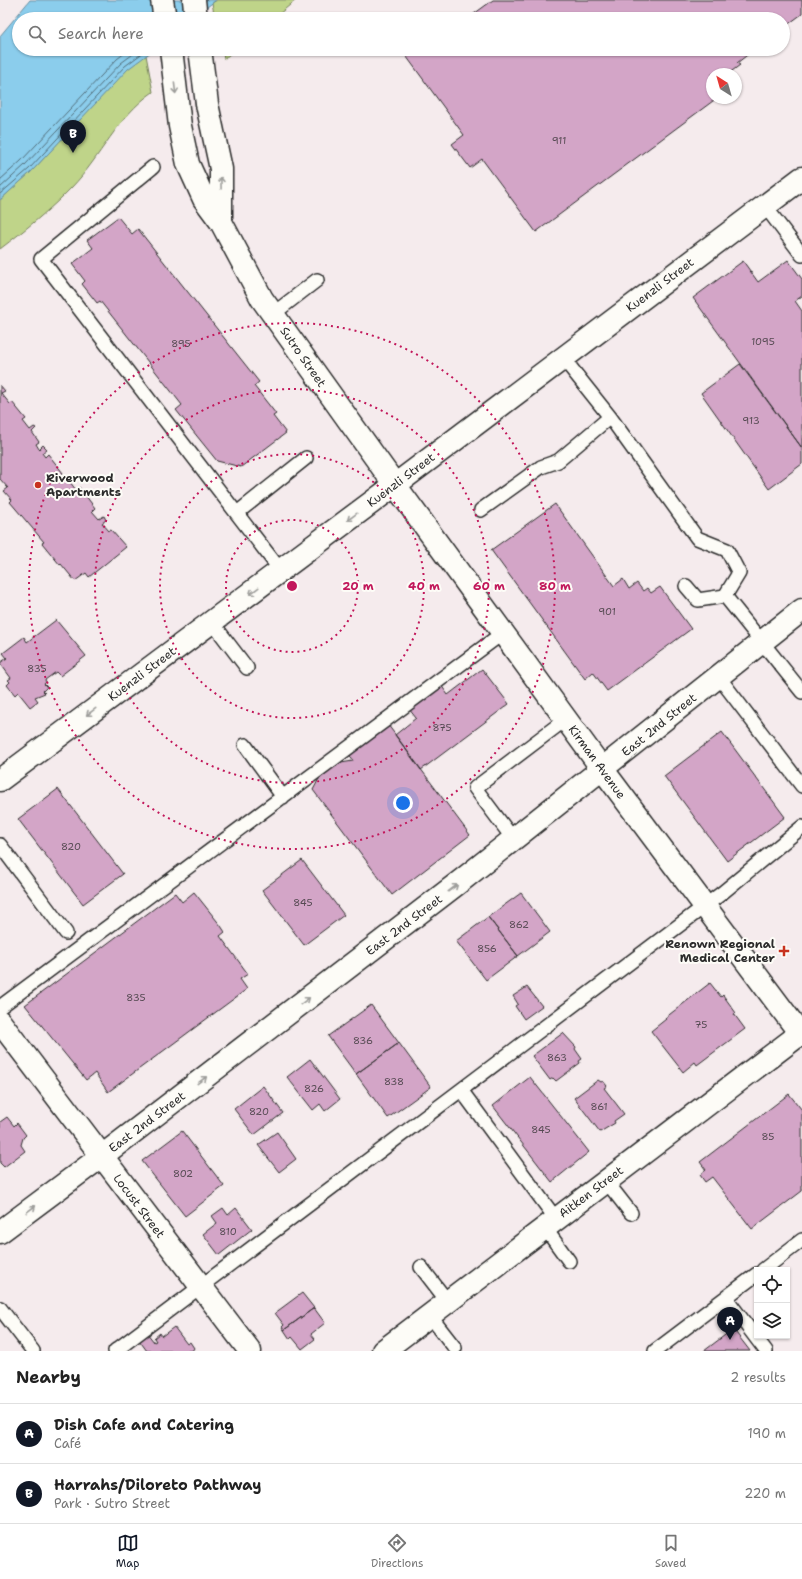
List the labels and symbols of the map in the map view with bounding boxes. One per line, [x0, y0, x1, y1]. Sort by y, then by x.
north arrow [706, 68, 742, 104]
one-way arrow [171, 81, 179, 94]
pin: B [60, 120, 86, 153]
house number: 911 [552, 134, 566, 147]
one-way arrow [217, 177, 225, 190]
street label: Kuenzli Street [623, 254, 697, 316]
street label: Sutro Street [276, 324, 330, 390]
house number: 1095 [751, 335, 775, 348]
house number: 895 [171, 337, 191, 350]
house number: 913 [742, 414, 760, 427]
street label: Kuenzli Street [364, 449, 438, 511]
place label: Riverwood Apartments [46, 470, 121, 500]
marker: Riverwood Apartments [33, 480, 43, 490]
one-way arrow [347, 513, 358, 521]
text: 20 m [342, 578, 374, 594]
text: 40 m [408, 578, 440, 594]
text: 60 m [473, 578, 505, 594]
text: 80 m [539, 578, 571, 594]
centre of rings [285, 579, 299, 593]
one-way arrow [249, 586, 260, 595]
house number: 901 [598, 605, 616, 618]
street label: Kuenzli Street [105, 643, 179, 705]
house number: 835 [27, 662, 47, 675]
street label: East 2nd Street [618, 690, 700, 760]
one-way arrow [86, 708, 97, 716]
house number: 875 [432, 721, 452, 734]
street label: Kirman Avenue [565, 722, 629, 802]
your location [393, 793, 413, 813]
house number: 820 [61, 840, 81, 853]
one-way arrow [447, 883, 458, 892]
street label: East 2nd Street [362, 891, 446, 959]
house number: 845 [293, 896, 313, 909]
house number: 862 [509, 918, 529, 931]
place label: Renown Regional Medical Center [665, 936, 776, 966]
house number: 856 [477, 942, 497, 955]
marker: Renown Regional Medical Center [778, 945, 790, 957]
house number: 835 [126, 991, 146, 1004]
one-way arrow [300, 996, 311, 1005]
house number: 75 [695, 1018, 707, 1031]
house number: 836 [353, 1034, 373, 1047]
house number: 863 [547, 1051, 567, 1064]
house number: 838 [384, 1075, 404, 1088]
one-way arrow [196, 1076, 207, 1084]
house number: 826 [304, 1082, 324, 1095]
street label: East 2nd Street [105, 1088, 189, 1156]
house number: 861 [590, 1100, 608, 1113]
house number: 820 [249, 1105, 269, 1118]
house number: 845 [531, 1123, 551, 1136]
house number: 85 [762, 1130, 774, 1143]
street label: Aitken Street [556, 1162, 626, 1222]
house number: 802 [173, 1167, 193, 1180]
street label: Locust Street [110, 1171, 168, 1241]
one-way arrow [26, 1205, 37, 1213]
house number: 810 [219, 1225, 237, 1238]
pin: A [717, 1307, 743, 1340]

